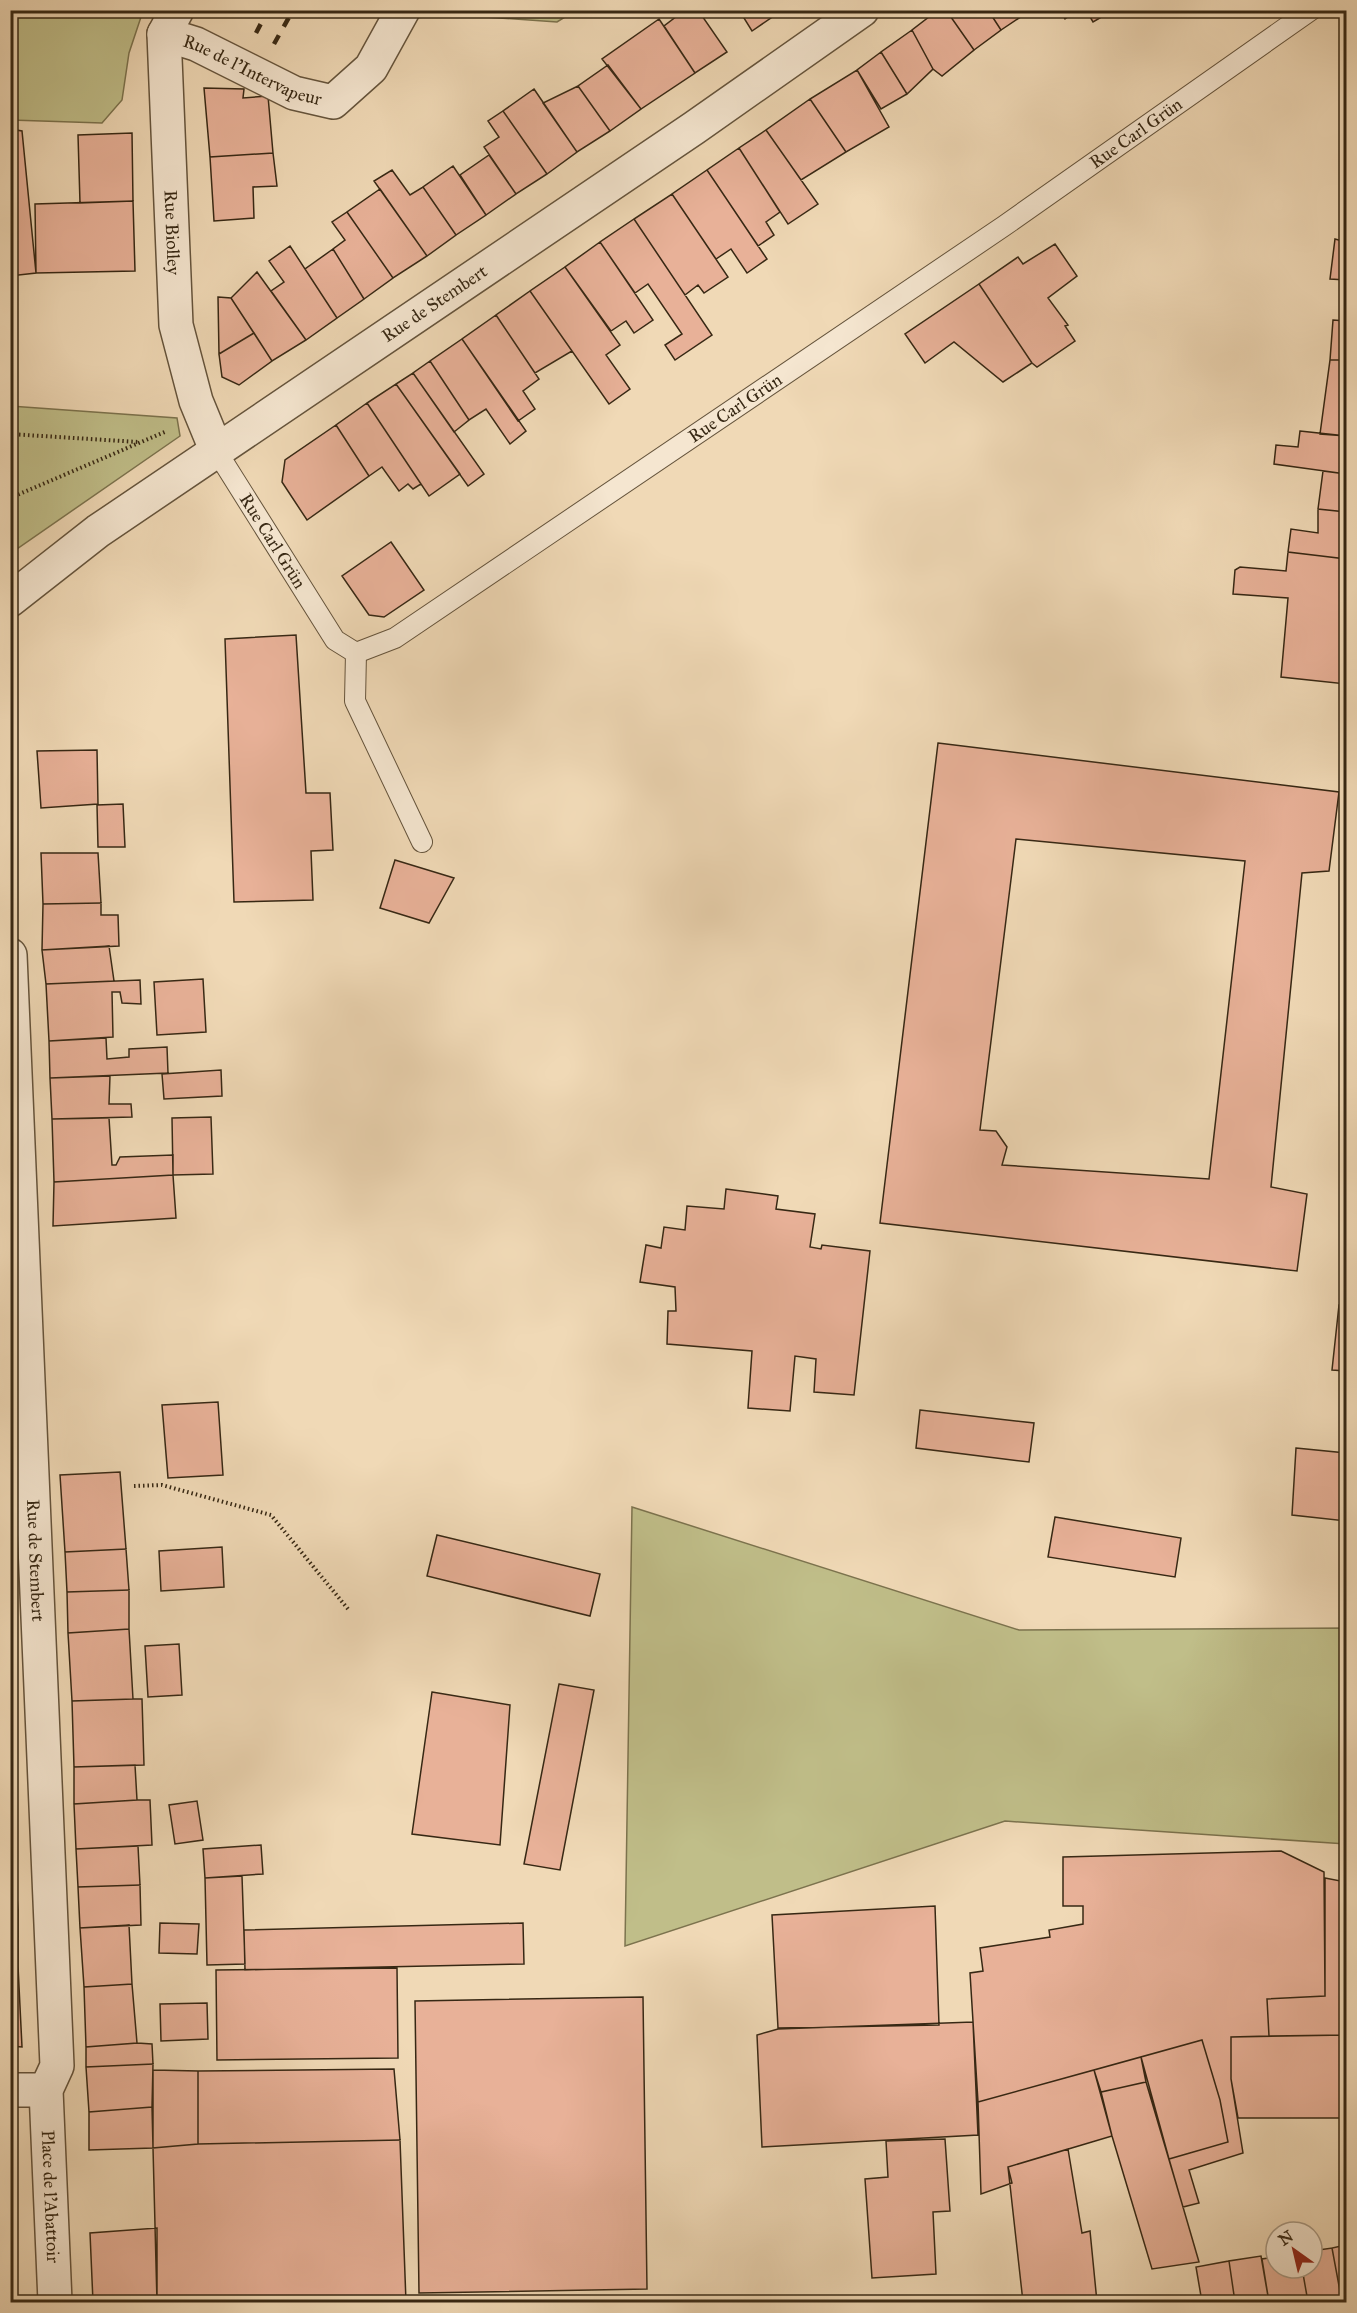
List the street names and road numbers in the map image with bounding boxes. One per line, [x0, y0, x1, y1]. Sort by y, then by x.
street label: Rue de l'Intervapeur [180, 30, 324, 110]
street label: Rue Carl Grün [1085, 93, 1187, 173]
street label: Rue Biolley [159, 190, 185, 276]
street label: Rue de Stembert [378, 260, 492, 347]
street label: Rue Carl Grün [684, 368, 786, 447]
street label: Rue Carl Grün [235, 489, 311, 593]
street label: Rue de Stembert [22, 1499, 49, 1623]
street label: Place de l'Abattoir [37, 2130, 64, 2264]

